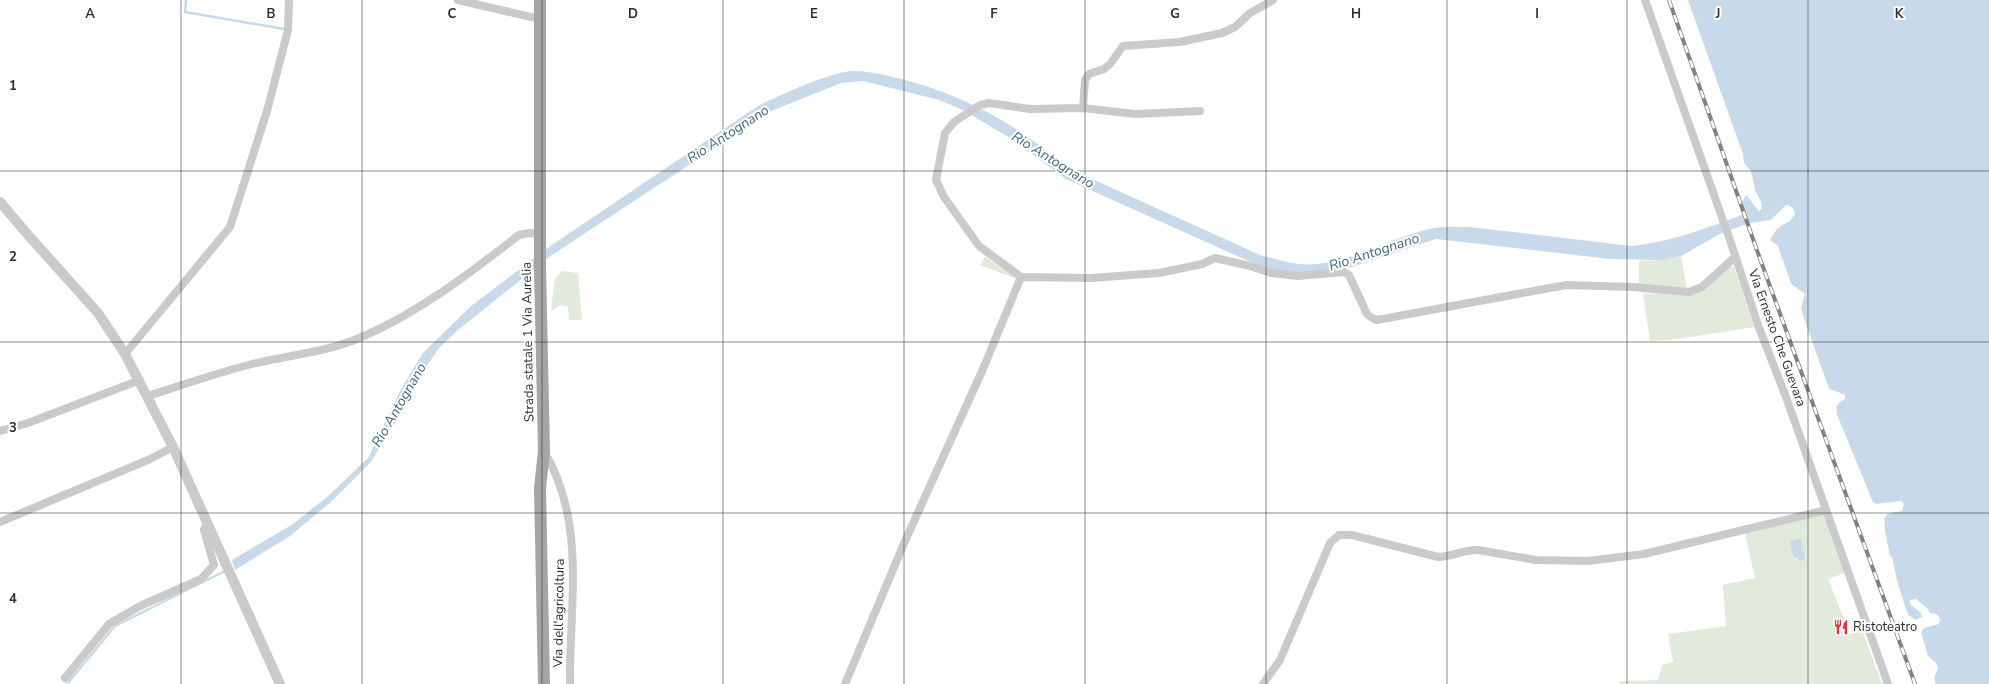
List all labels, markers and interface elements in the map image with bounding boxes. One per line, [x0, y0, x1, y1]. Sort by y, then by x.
text: A [85, 5, 95, 23]
text: B [267, 5, 276, 23]
text: C [448, 5, 457, 23]
text: D [628, 5, 638, 23]
text: E [810, 5, 818, 23]
text: F [990, 5, 998, 23]
text: G [1170, 5, 1180, 23]
text: H [1351, 5, 1361, 23]
text: I [1535, 5, 1539, 23]
text: J [1715, 5, 1720, 23]
text: K [1895, 5, 1904, 23]
text: 1 [9, 77, 17, 95]
water label: Rio Antognano [683, 100, 773, 168]
water label: Rio Antognano [1008, 127, 1098, 193]
water label: Rio Antognano [1326, 228, 1422, 276]
text: 2 [9, 248, 17, 266]
street label: Strada statale 1 Via Aurelia [518, 262, 538, 422]
street label: Via Ernesto Che Guevara [1743, 266, 1810, 409]
water label: Rio Antognano [367, 359, 431, 450]
text: 3 [9, 419, 17, 437]
street label: Via dell'agricoltura [549, 558, 569, 669]
text: 4 [9, 590, 17, 608]
restaurant icon: Ristoteatro [1832, 618, 1850, 636]
place label: Ristoteatro [1853, 618, 1917, 636]

